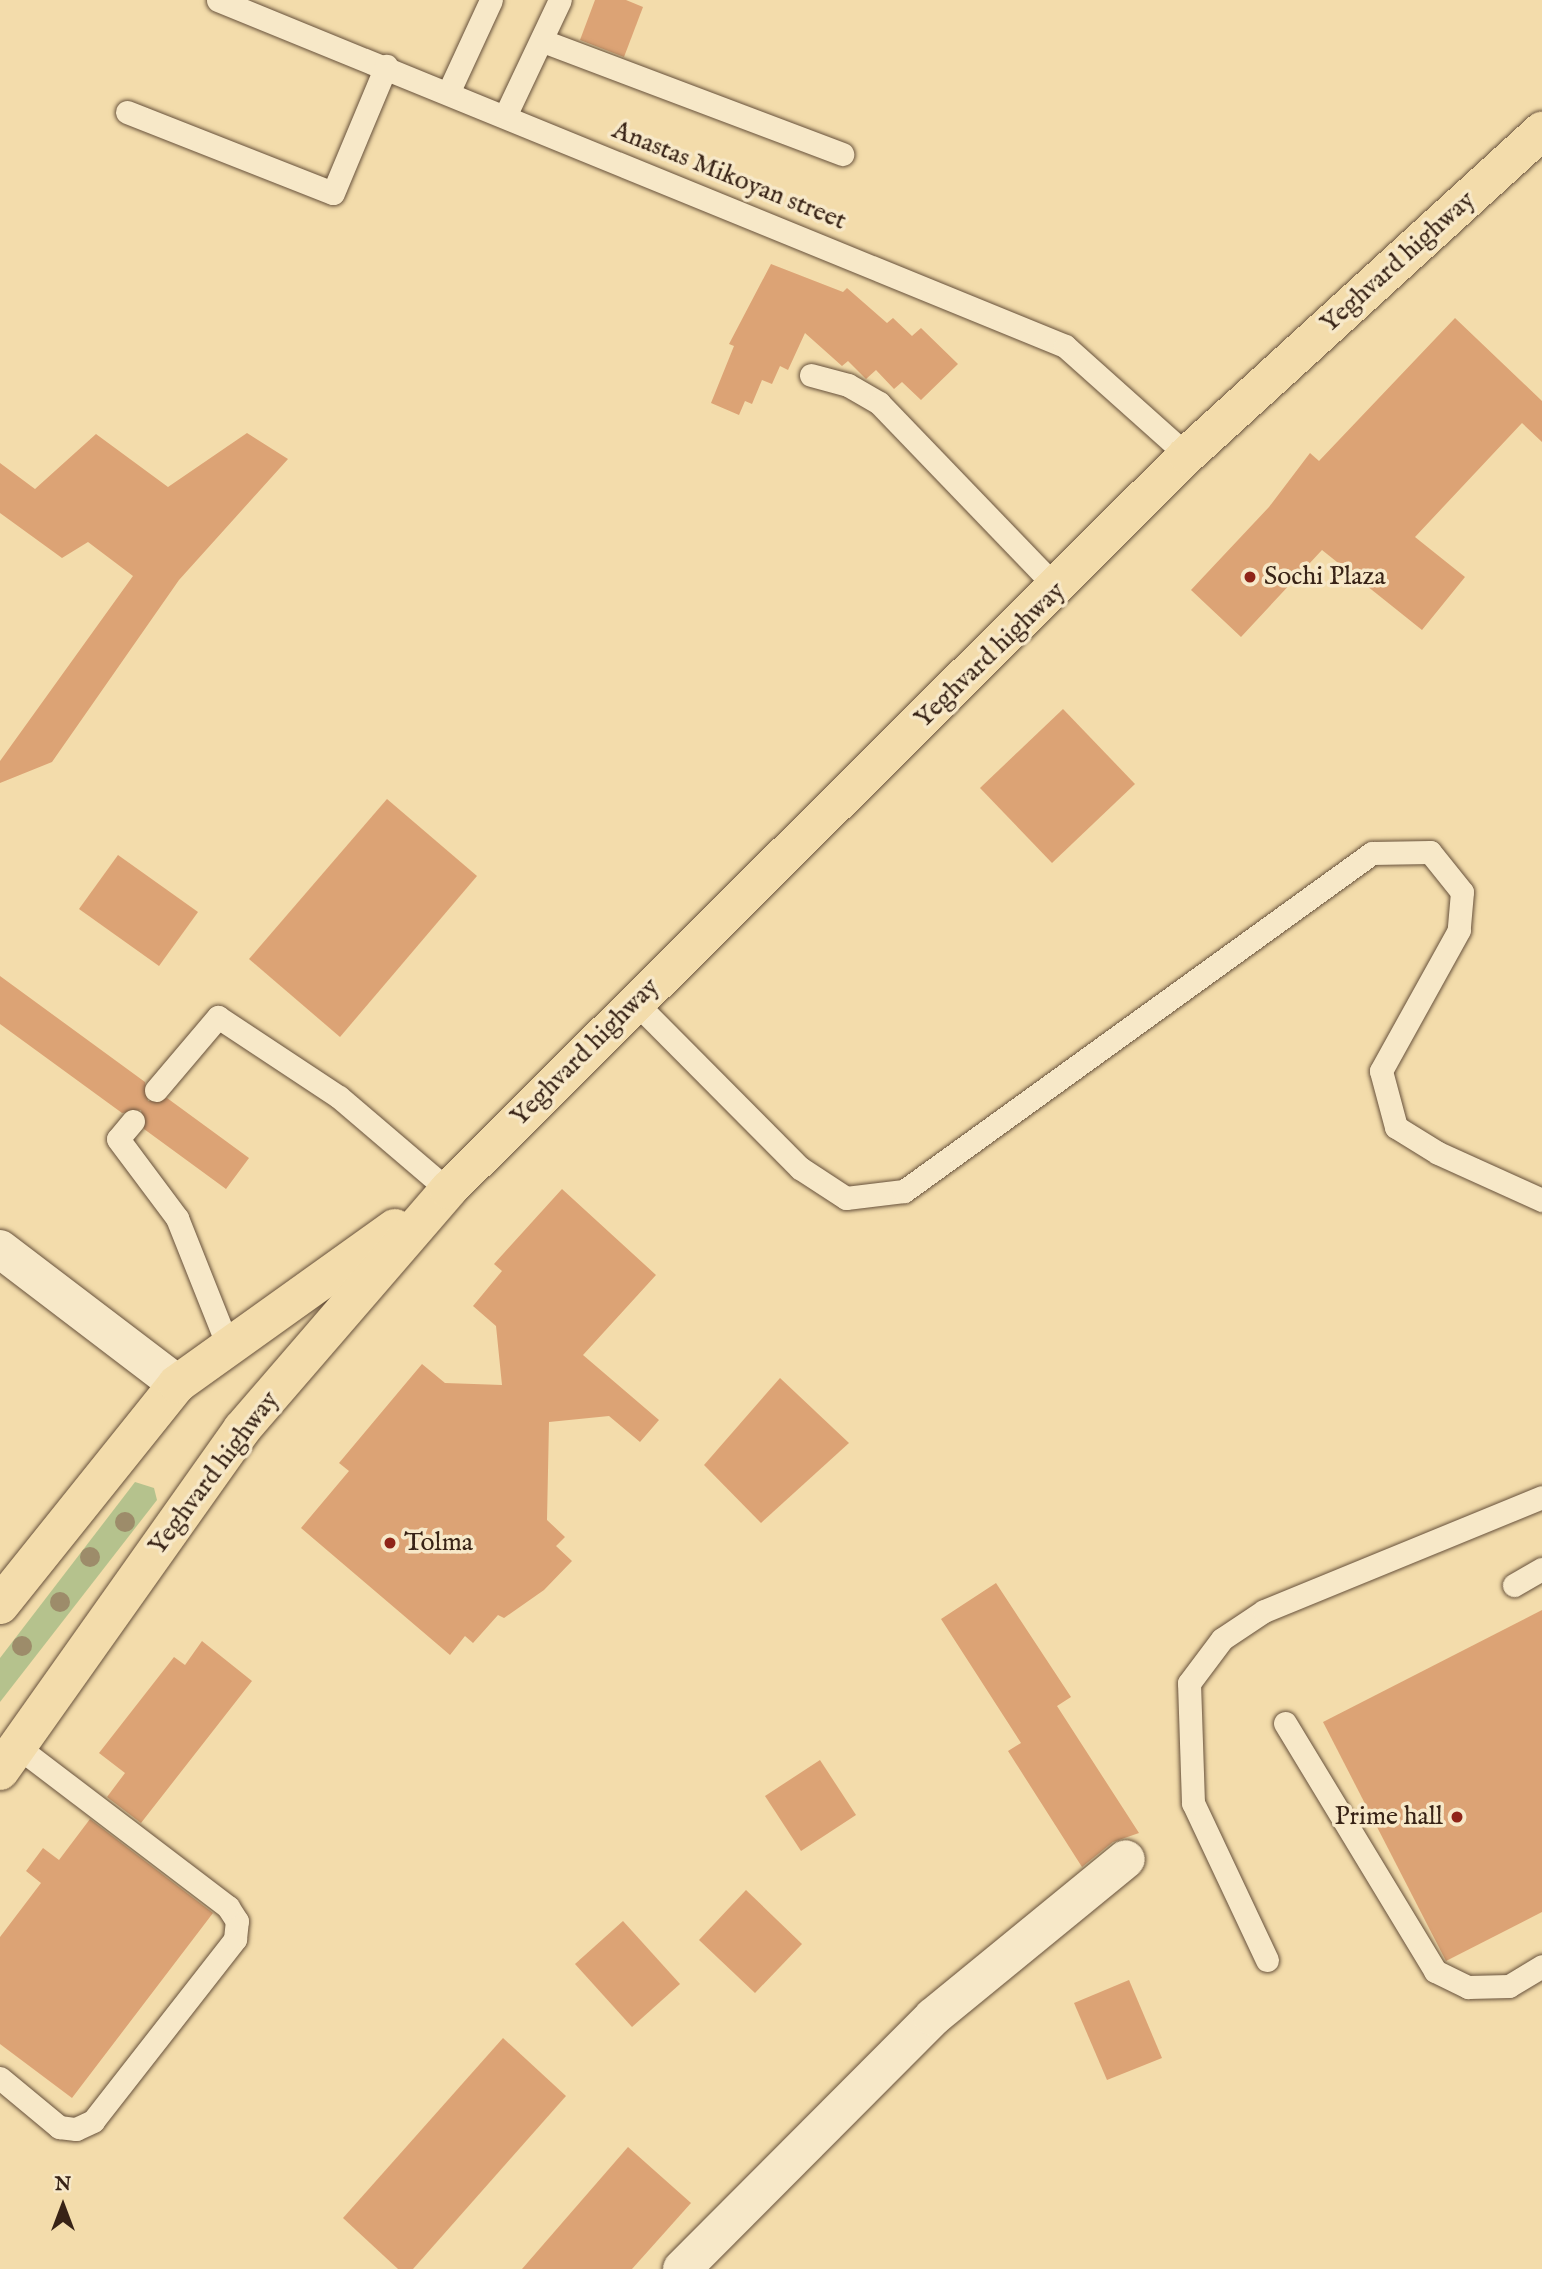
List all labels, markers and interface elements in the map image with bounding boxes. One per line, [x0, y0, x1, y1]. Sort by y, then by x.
street label: Anastas Mikoyan street [608, 115, 850, 237]
street label: Yeghvard highway [1315, 185, 1481, 339]
place label: Sochi Plaza [1264, 561, 1386, 593]
marker: Sochi Plaza [1242, 569, 1258, 585]
street label: Yeghvard highway [908, 575, 1072, 735]
street label: Yeghvard highway [504, 971, 666, 1133]
street label: Yeghvard highway [142, 1385, 286, 1561]
place label: Tolma [404, 1527, 473, 1559]
marker: Tolma [382, 1535, 398, 1551]
place label: Prime hall [1335, 1801, 1443, 1833]
marker: Prime hall [1449, 1809, 1465, 1825]
north arrow [28, 2171, 98, 2241]
text: N [55, 2173, 71, 2197]

